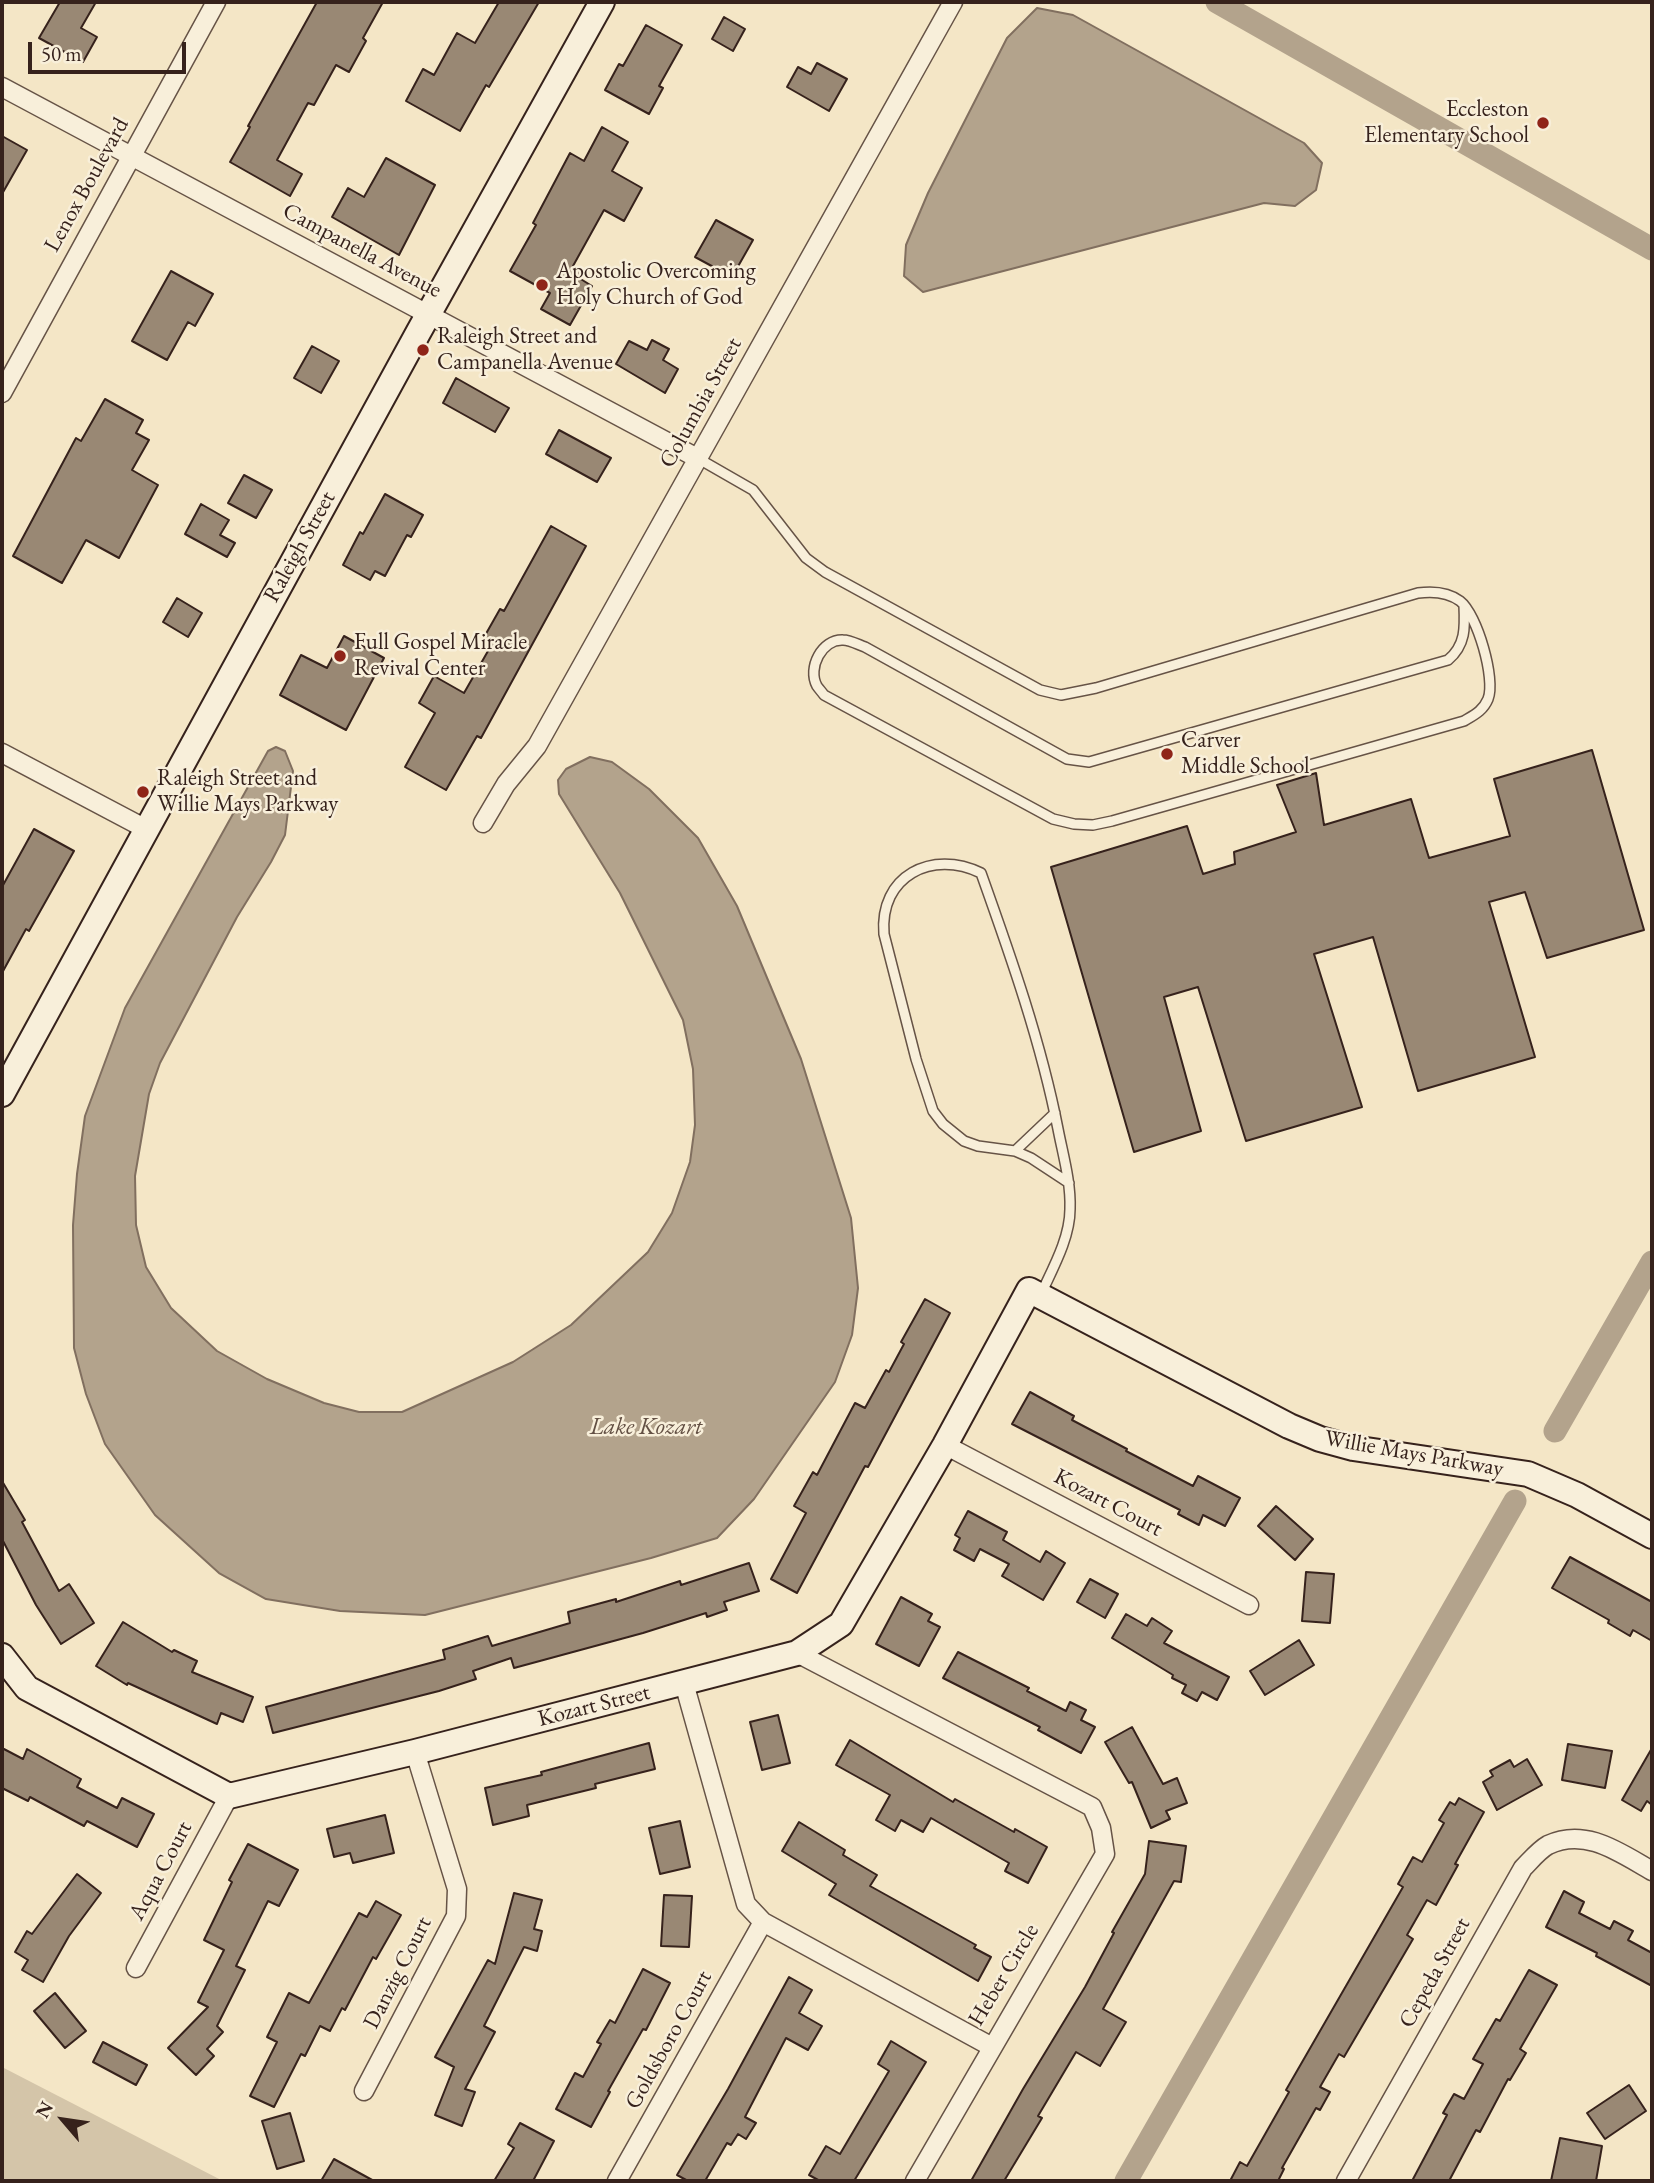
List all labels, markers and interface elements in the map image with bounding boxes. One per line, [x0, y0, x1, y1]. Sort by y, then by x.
scale bar [32, 28, 189, 72]
text: 50 m [41, 40, 82, 67]
place label: Eccleston Elementary School [1364, 96, 1529, 150]
street label: Lenox Boulevard [39, 113, 135, 257]
marker: Eccleston Elementary School [1535, 115, 1551, 131]
street label: Campanella Avenue [278, 198, 446, 304]
place label: Apostolic Overcoming Holy Church of God [556, 258, 756, 312]
marker: Apostolic Overcoming Holy Church of God [534, 277, 550, 293]
place label: Raleigh Street and Campanella Avenue [437, 323, 613, 377]
street label: Columbia Street [654, 333, 748, 473]
marker: Raleigh Street and Campanella Avenue [415, 342, 431, 358]
street label: Raleigh Street [258, 487, 342, 607]
place label: Full Gospel Miracle Revival Center [354, 629, 527, 683]
marker: Full Gospel Miracle Revival Center [332, 648, 348, 664]
place label: Carver Middle School [1181, 727, 1310, 781]
marker: Carver Middle School [1159, 746, 1175, 762]
place label: Raleigh Street and Willie Mays Parkway [157, 765, 338, 819]
marker: Raleigh Street and Willie Mays Parkway [135, 784, 151, 800]
water label: Lake Kozart [590, 1413, 702, 1441]
street label: Willie Mays Parkway [1322, 1425, 1506, 1483]
street label: Kozart Court [1049, 1463, 1167, 1543]
street label: Kozart Street [535, 1679, 653, 1733]
street label: Aqua Court [123, 1817, 199, 1925]
street label: Danzig Court [358, 1912, 438, 2034]
street label: Cepeda Street [1393, 1913, 1477, 2033]
street label: Heber Circle [963, 1919, 1045, 2031]
street label: Goldsboro Court [620, 1966, 718, 2114]
north arrow [28, 2085, 98, 2155]
text: N [30, 2097, 59, 2122]

